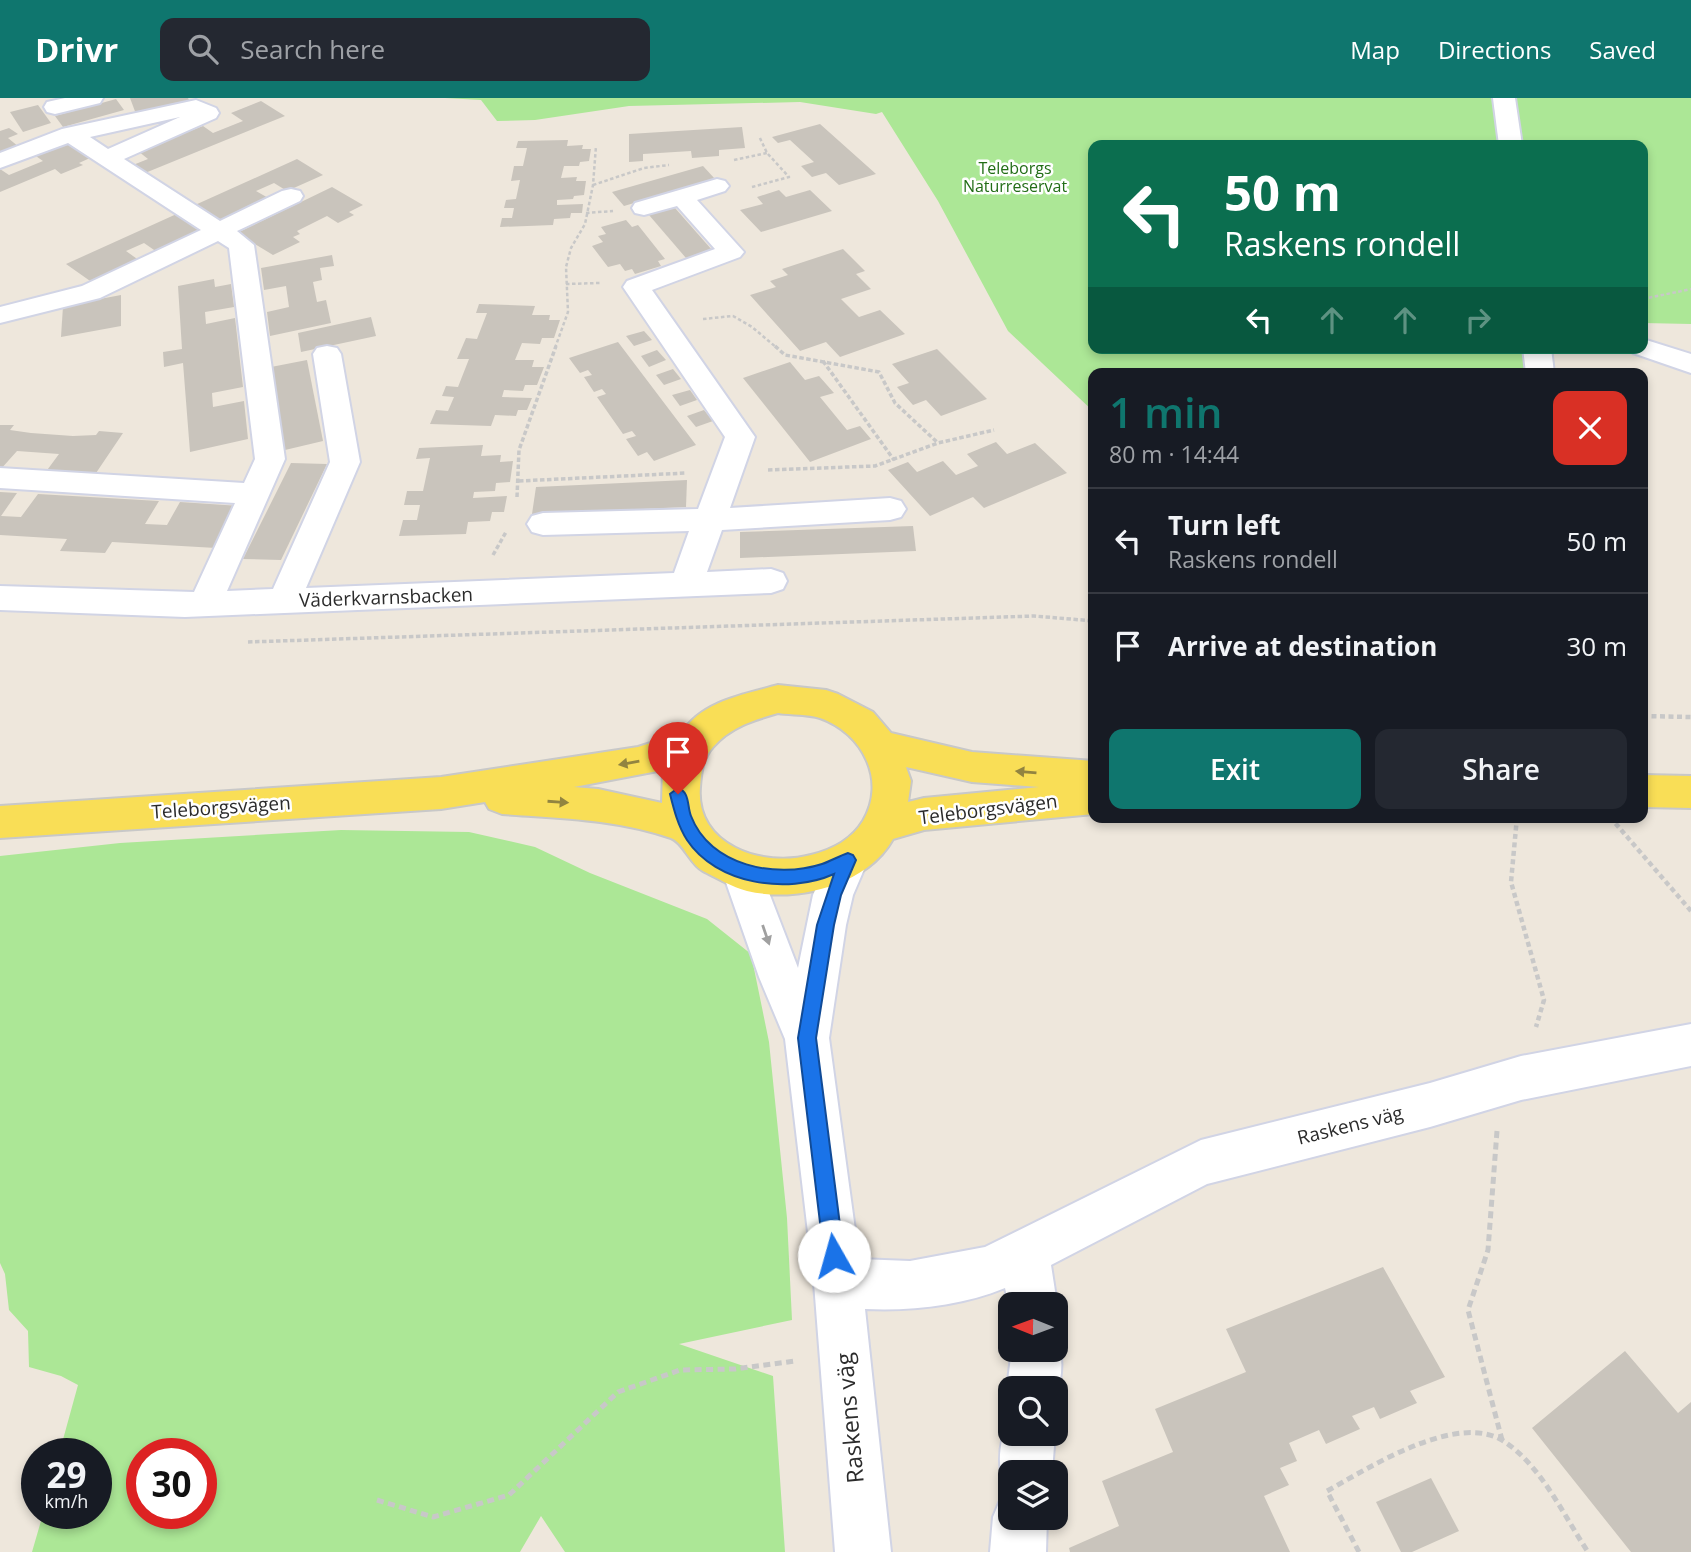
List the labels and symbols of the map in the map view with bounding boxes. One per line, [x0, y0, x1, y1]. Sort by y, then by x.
park label: Teleborgs Naturreservat [963, 157, 1067, 197]
street label: Väderkvarnsbacken [299, 581, 473, 613]
pin [648, 722, 708, 794]
one-way arrow [618, 758, 640, 769]
one-way arrow [1014, 766, 1036, 777]
street label: Teleborgsvägen [917, 788, 1059, 830]
street label: Teleborgsvägen [151, 789, 291, 825]
one-way arrow [548, 797, 570, 808]
one-way arrow [761, 925, 772, 946]
street label: Raskens väg [1294, 1099, 1406, 1151]
position arrow [797, 1219, 871, 1293]
north arrow [998, 1292, 1068, 1362]
street label: Raskens väg [827, 1351, 871, 1485]
speed limit sign: 30 [126, 1438, 217, 1529]

